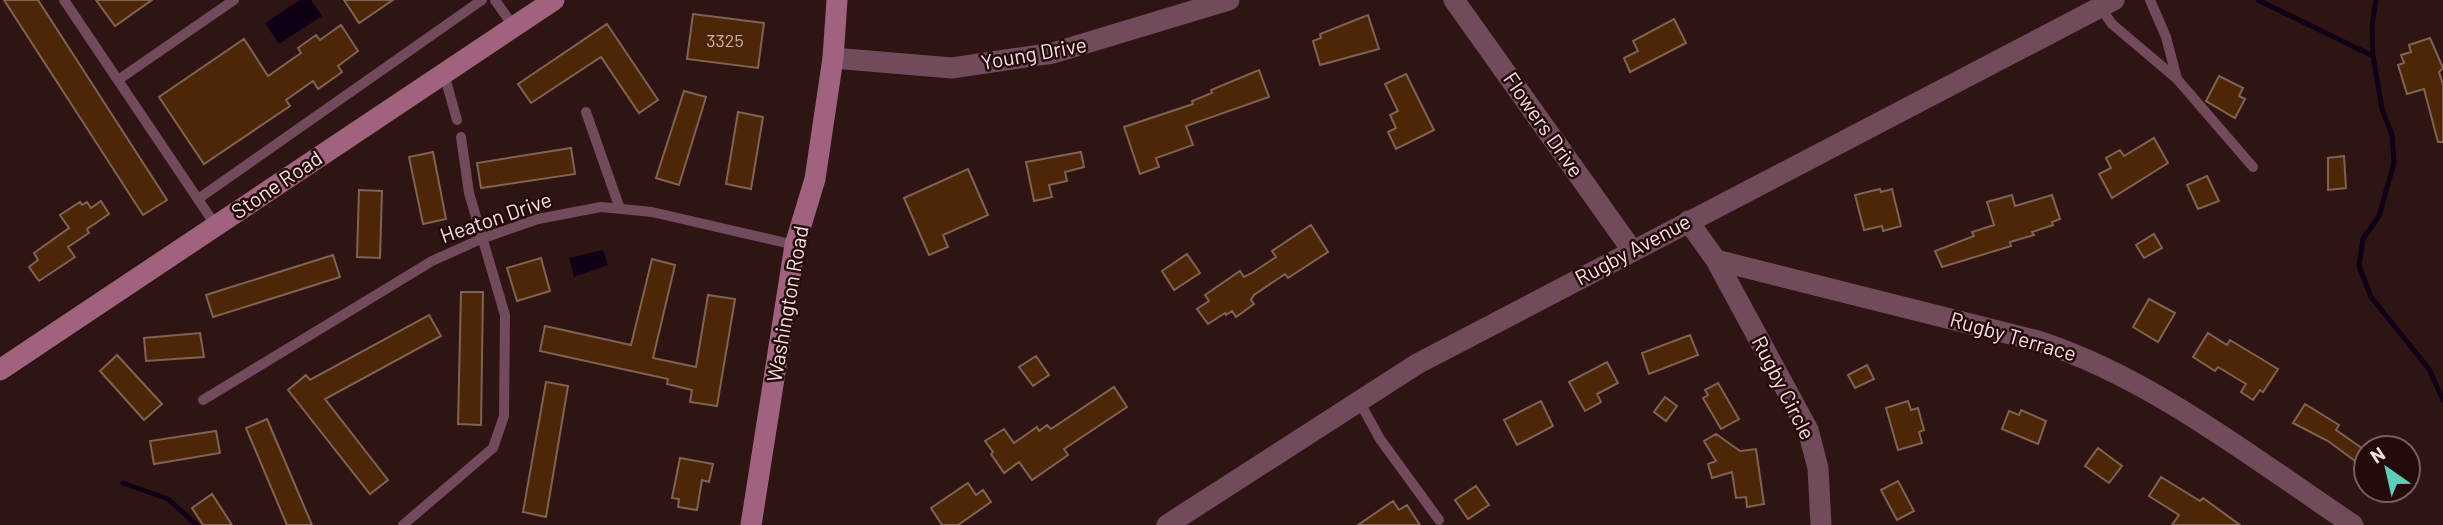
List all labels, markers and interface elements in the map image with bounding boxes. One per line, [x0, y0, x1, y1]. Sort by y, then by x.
house number: 3325 [706, 29, 744, 51]
street label: Young Drive [979, 31, 1089, 74]
street label: Flowers Drive [1499, 67, 1590, 181]
street label: Stone Road [226, 144, 326, 223]
street label: Heaton Drive [436, 186, 555, 247]
street label: Rugby Avenue [1570, 208, 1694, 290]
street label: Washington Road [760, 224, 813, 384]
street label: Rugby Terrace [1947, 306, 2079, 366]
street label: Rugby Circle [1748, 331, 1821, 443]
north arrow [2352, 434, 2422, 504]
text: N [2366, 441, 2389, 468]

